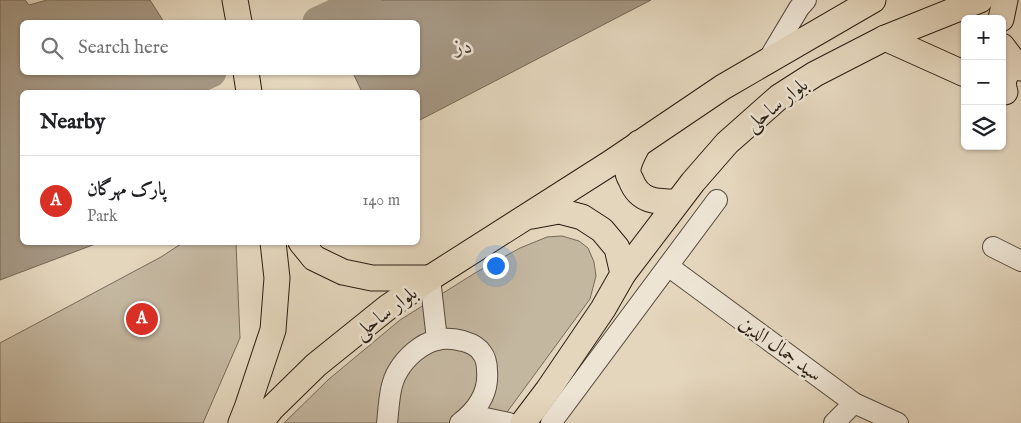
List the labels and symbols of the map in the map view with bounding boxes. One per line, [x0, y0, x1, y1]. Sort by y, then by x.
water label: دز [453, 34, 473, 61]
street label: بلوار ساحلی [740, 73, 814, 138]
your location [483, 253, 509, 279]
street label: بلوار ساحلی [349, 281, 423, 346]
pin: A [126, 300, 158, 338]
street label: سید جمال الدین [734, 311, 827, 388]

